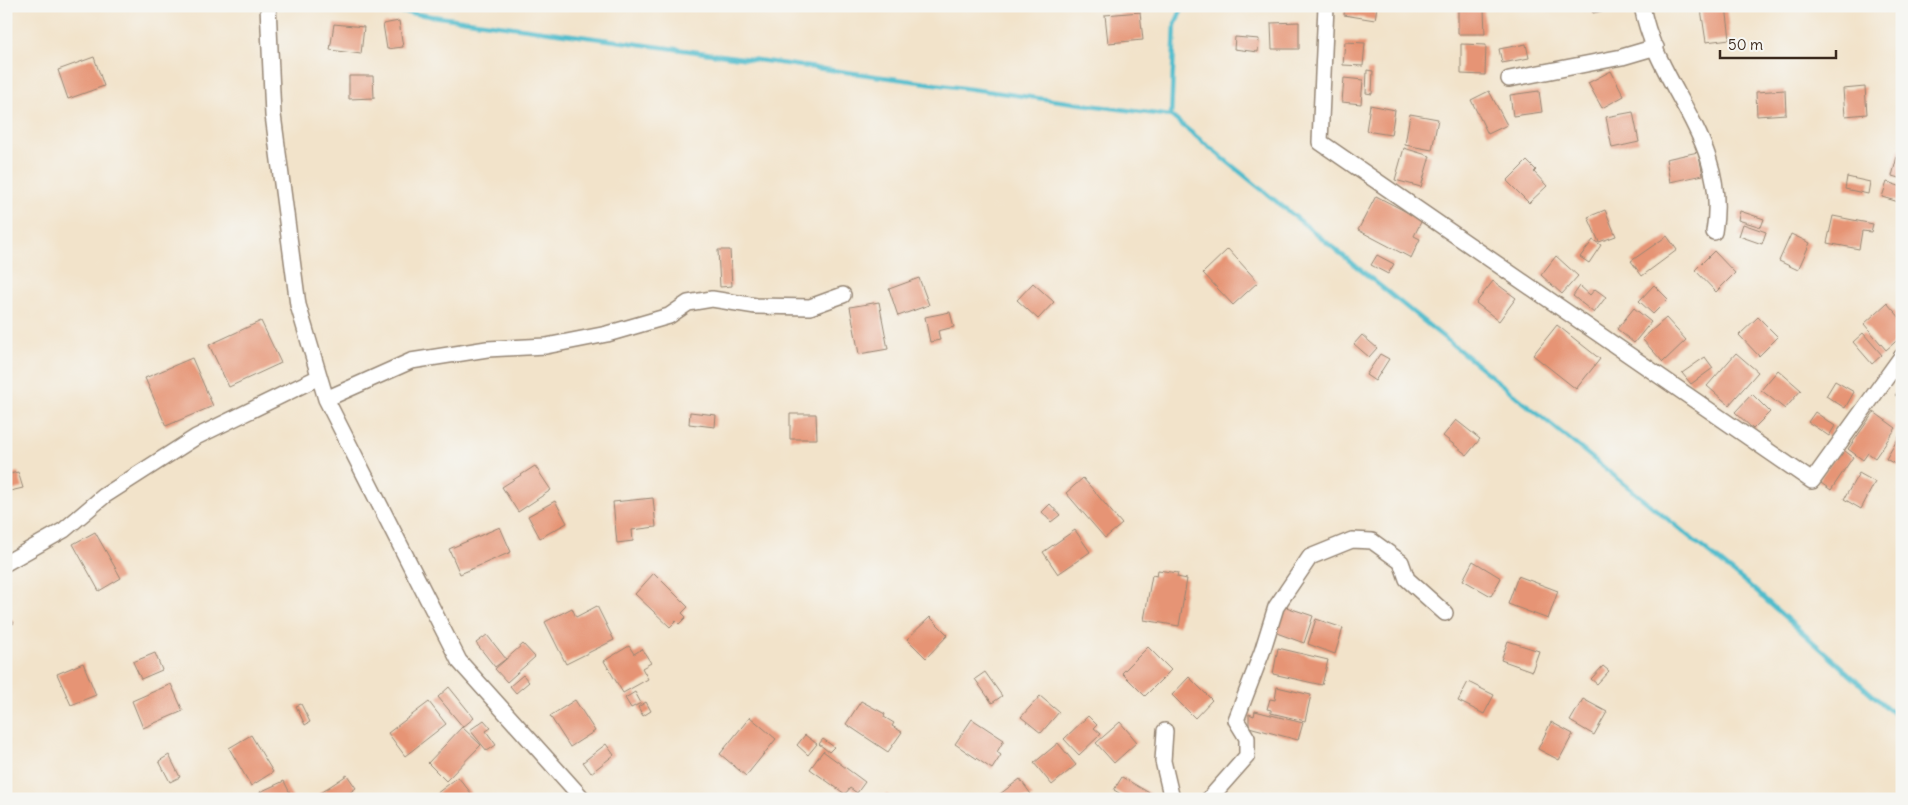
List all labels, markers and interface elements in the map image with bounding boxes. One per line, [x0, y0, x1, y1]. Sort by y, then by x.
scale bar [1720, 28, 1837, 60]
text: 50 m [1728, 35, 1763, 54]

